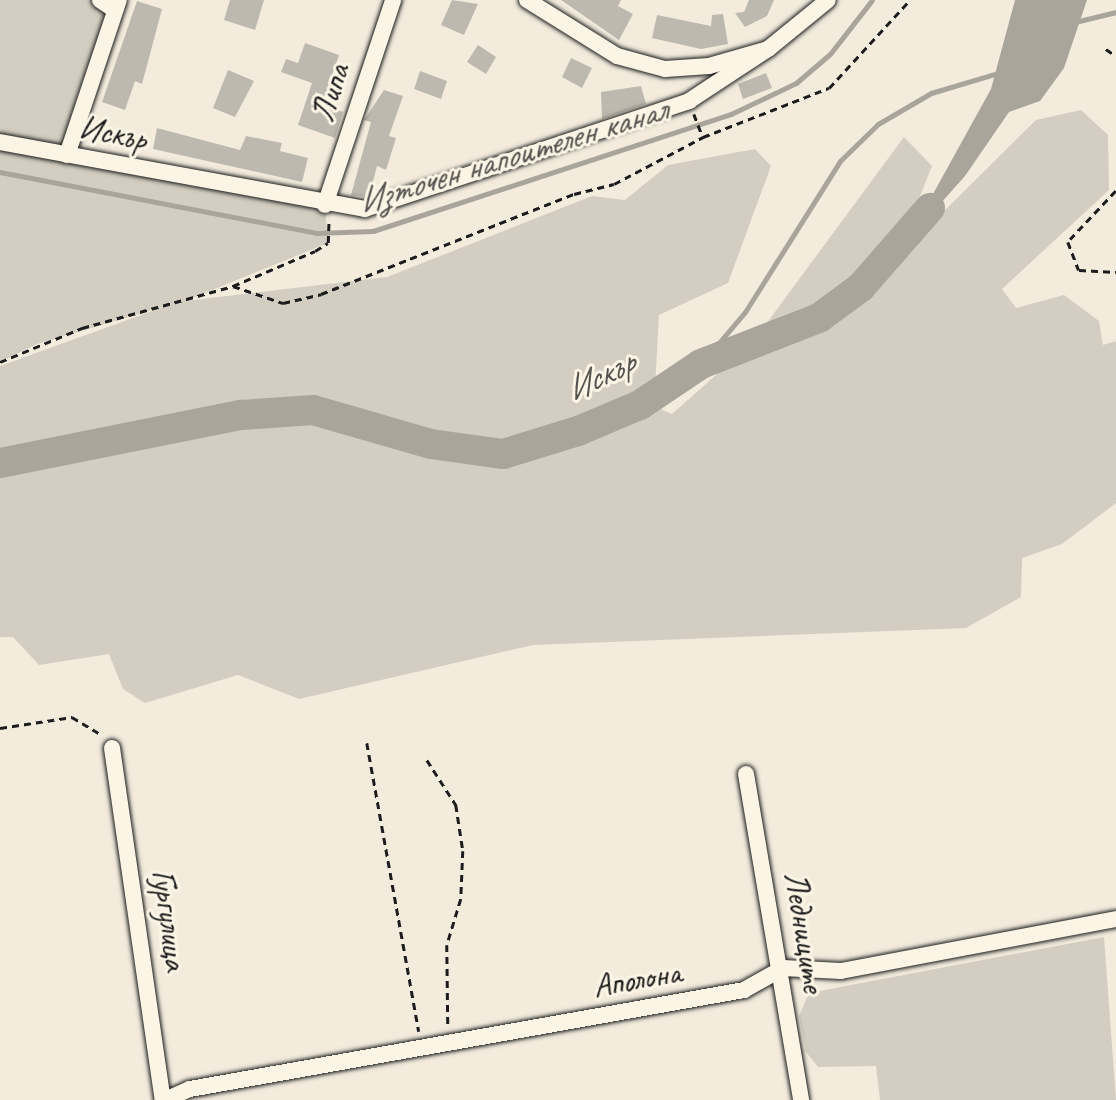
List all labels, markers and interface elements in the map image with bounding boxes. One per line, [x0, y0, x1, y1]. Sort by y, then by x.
street label: Липа [303, 59, 359, 127]
water label: Източен напоителен канал [351, 88, 673, 224]
street label: Искър [76, 108, 150, 160]
water label: Искър [558, 341, 642, 411]
street label: Гургулица [142, 867, 196, 973]
street label: Ледниците [775, 869, 833, 995]
street label: Аполона [590, 953, 684, 1007]

